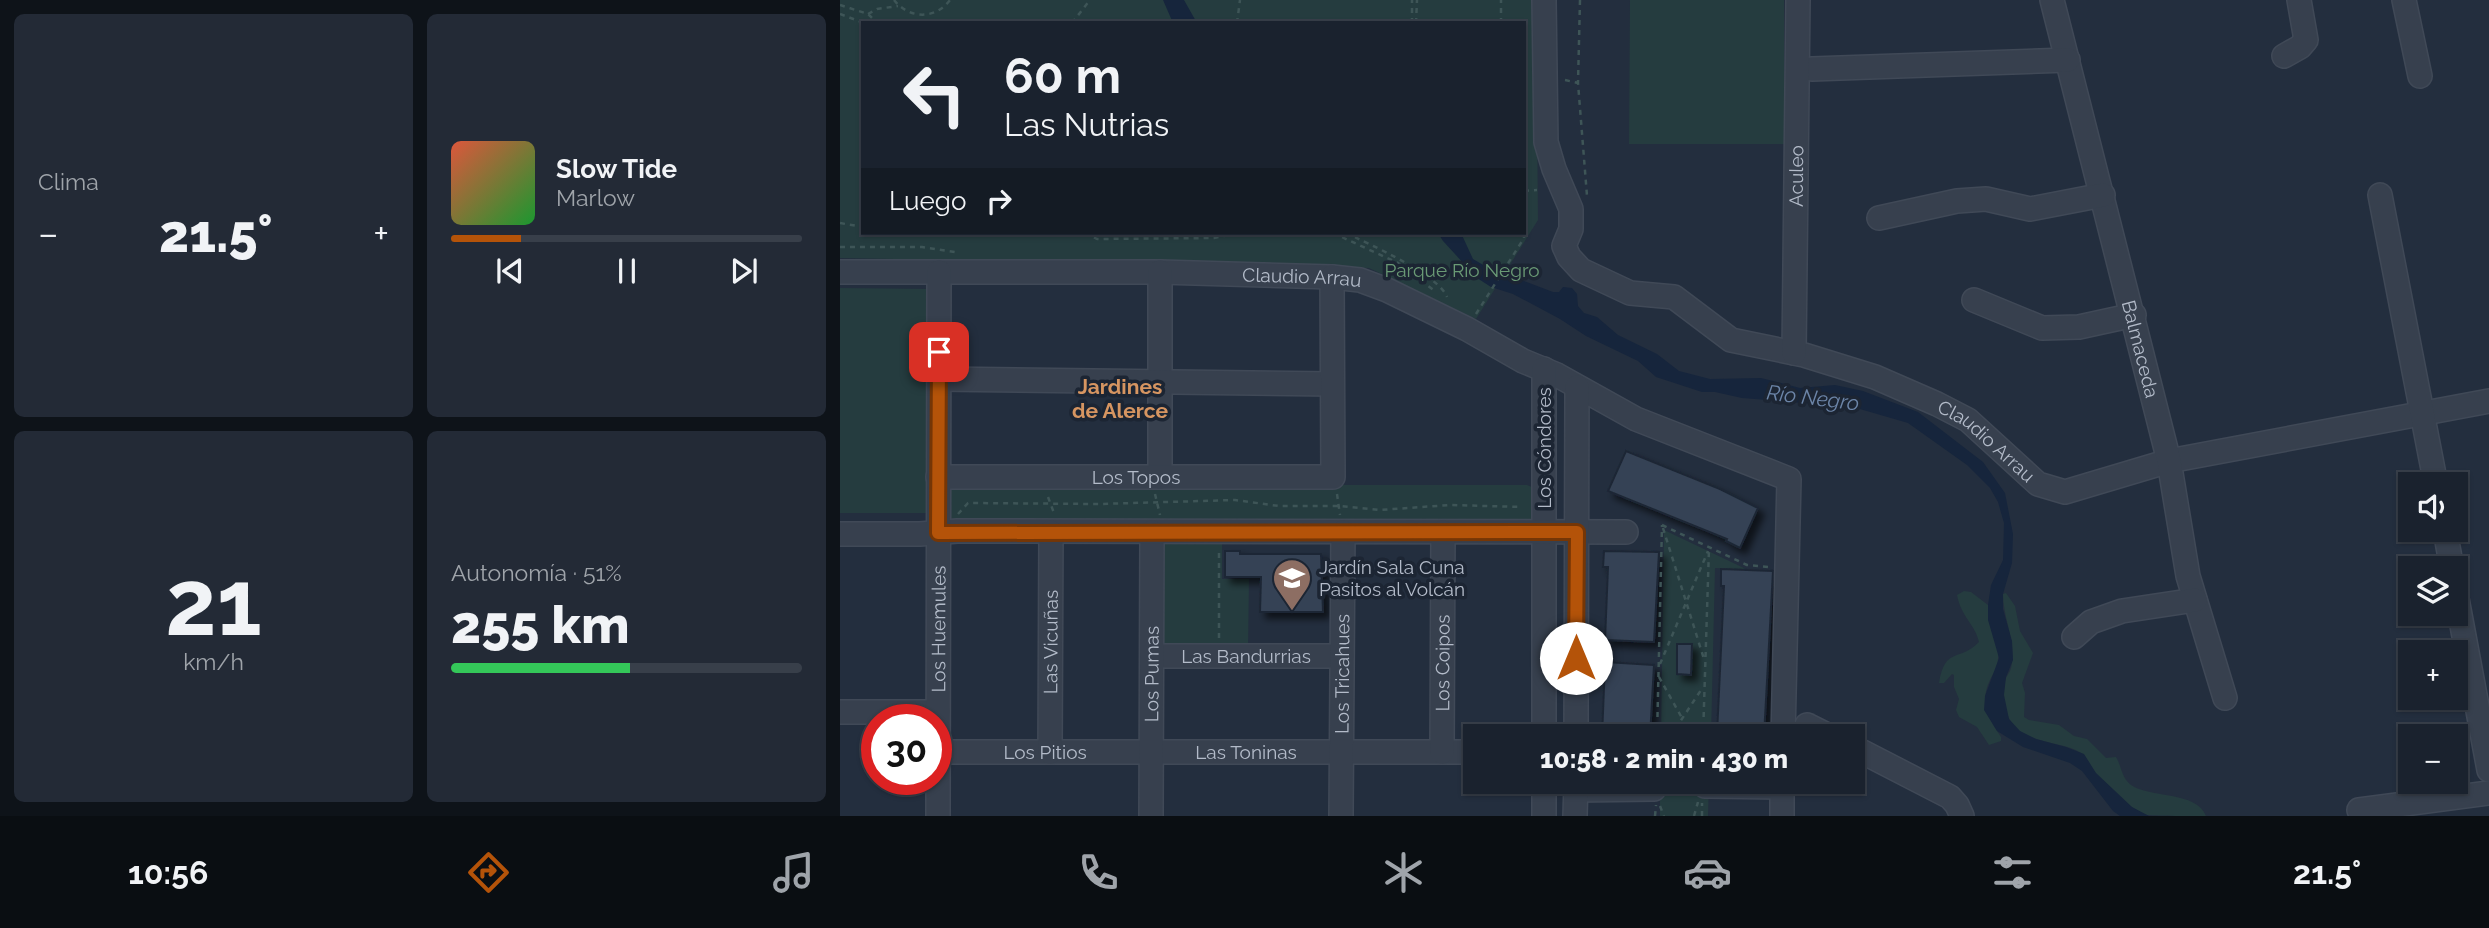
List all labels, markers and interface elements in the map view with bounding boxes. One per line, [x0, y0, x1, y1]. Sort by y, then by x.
text: 60 m [1004, 47, 1121, 104]
icon: left [889, 49, 980, 140]
text: Las Nutrias [1004, 106, 1169, 143]
street label: Aculeo [1785, 145, 1807, 207]
text: Slow Tide [556, 154, 677, 184]
text: Clima [38, 168, 99, 195]
icon: right [980, 182, 1018, 220]
text: Marlow [556, 184, 635, 211]
text: Luego [889, 186, 966, 216]
text: 21.5° [159, 203, 273, 264]
text: − [38, 211, 58, 256]
text: + [373, 211, 389, 256]
icon: previous [491, 252, 529, 290]
icon: pause [608, 252, 646, 290]
icon: next [725, 252, 763, 290]
park label: Parque Río Negro [1384, 259, 1540, 281]
street label: Claudio Arrau [1242, 263, 1363, 291]
street label: Balmaceda [2118, 298, 2163, 400]
pin [909, 322, 969, 382]
icon: arrive [920, 333, 958, 371]
district label: Jardines de Alerce [1072, 374, 1168, 423]
water label: Río Negro [1766, 379, 1861, 416]
street label: Los Cóndores [1533, 387, 1555, 509]
street label: Claudio Arrau [1934, 395, 2039, 487]
street label: Los Topos [1092, 466, 1180, 488]
map controls [2398, 472, 2468, 794]
button: sound [2398, 472, 2468, 542]
text: 21 [165, 549, 262, 656]
place label: Jardín Sala Cuna Pasitos al Volcán [1319, 556, 1465, 600]
button: layers [2398, 556, 2468, 626]
school or university icon: Jardín Sala Cuna Pasitos al Volcán [1271, 557, 1313, 612]
text: Autonomía · 51% [451, 559, 622, 586]
street label: Los Huemules [927, 565, 949, 693]
street label: Las Vicuñas [1039, 590, 1062, 694]
text: 255 km [451, 594, 630, 655]
street label: Los Tricahues [1331, 614, 1353, 734]
street label: Los Coipos [1431, 614, 1454, 712]
position arrow [1539, 621, 1613, 695]
street label: Los Pumas [1140, 626, 1163, 722]
button: + [2398, 640, 2468, 710]
street label: Las Bandurrias [1181, 645, 1311, 667]
text: km/h [183, 648, 244, 675]
speed limit sign: 30 [861, 704, 952, 795]
button: − [2398, 724, 2468, 794]
street label: Los Pitios [1003, 741, 1087, 763]
street label: Las Toninas [1195, 741, 1297, 763]
text: 10:58 · 2 min · 430 m [1540, 744, 1788, 774]
icon: directions [464, 848, 513, 897]
icon: music [769, 848, 818, 897]
icon: phone [1074, 848, 1123, 897]
icon: climate [1379, 848, 1428, 897]
icon: car [1683, 848, 1732, 897]
icon: filters [1988, 848, 2037, 897]
text: 10:56 [128, 854, 208, 891]
text: 21.5° [2293, 854, 2361, 891]

